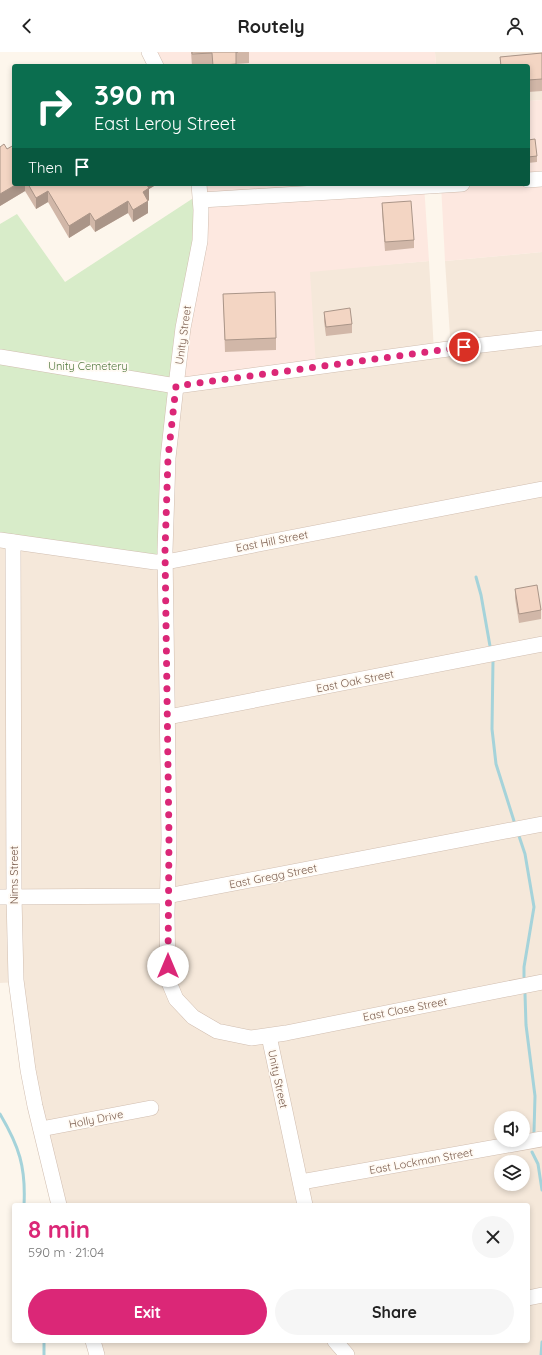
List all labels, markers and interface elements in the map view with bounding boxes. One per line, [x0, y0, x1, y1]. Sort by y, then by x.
icon: back [16, 15, 38, 37]
text: Routely [237, 15, 305, 38]
icon: person [504, 15, 526, 37]
text: 390 m [94, 77, 176, 112]
icon: right [28, 80, 80, 132]
text: East Leroy Street [94, 112, 236, 135]
icon: arrive [71, 156, 93, 178]
text: Then [28, 158, 63, 177]
street label: Unity Street [172, 304, 194, 365]
pin [447, 330, 481, 364]
icon: arrive [453, 336, 475, 358]
park label: Unity Cemetery [48, 359, 128, 373]
street label: East Hill Street [235, 527, 310, 555]
street label: East Oak Street [315, 667, 395, 695]
street label: Nims Street [7, 845, 21, 904]
street label: East Gregg Street [228, 861, 318, 891]
position arrow [147, 945, 189, 987]
street label: East Close Street [362, 994, 449, 1024]
street label: Unity Street [265, 1048, 291, 1110]
street label: Holly Drive [68, 1107, 124, 1131]
map controls [494, 1111, 530, 1191]
button: sound [494, 1111, 530, 1147]
street label: East Lockman Street [368, 1145, 474, 1177]
button: layers [494, 1155, 530, 1191]
text: 8 min [28, 1214, 90, 1244]
button: close [472, 1216, 514, 1258]
text: 590 m · 21:04 [28, 1244, 104, 1260]
button: Exit [28, 1289, 267, 1335]
button: Share [275, 1289, 514, 1335]

